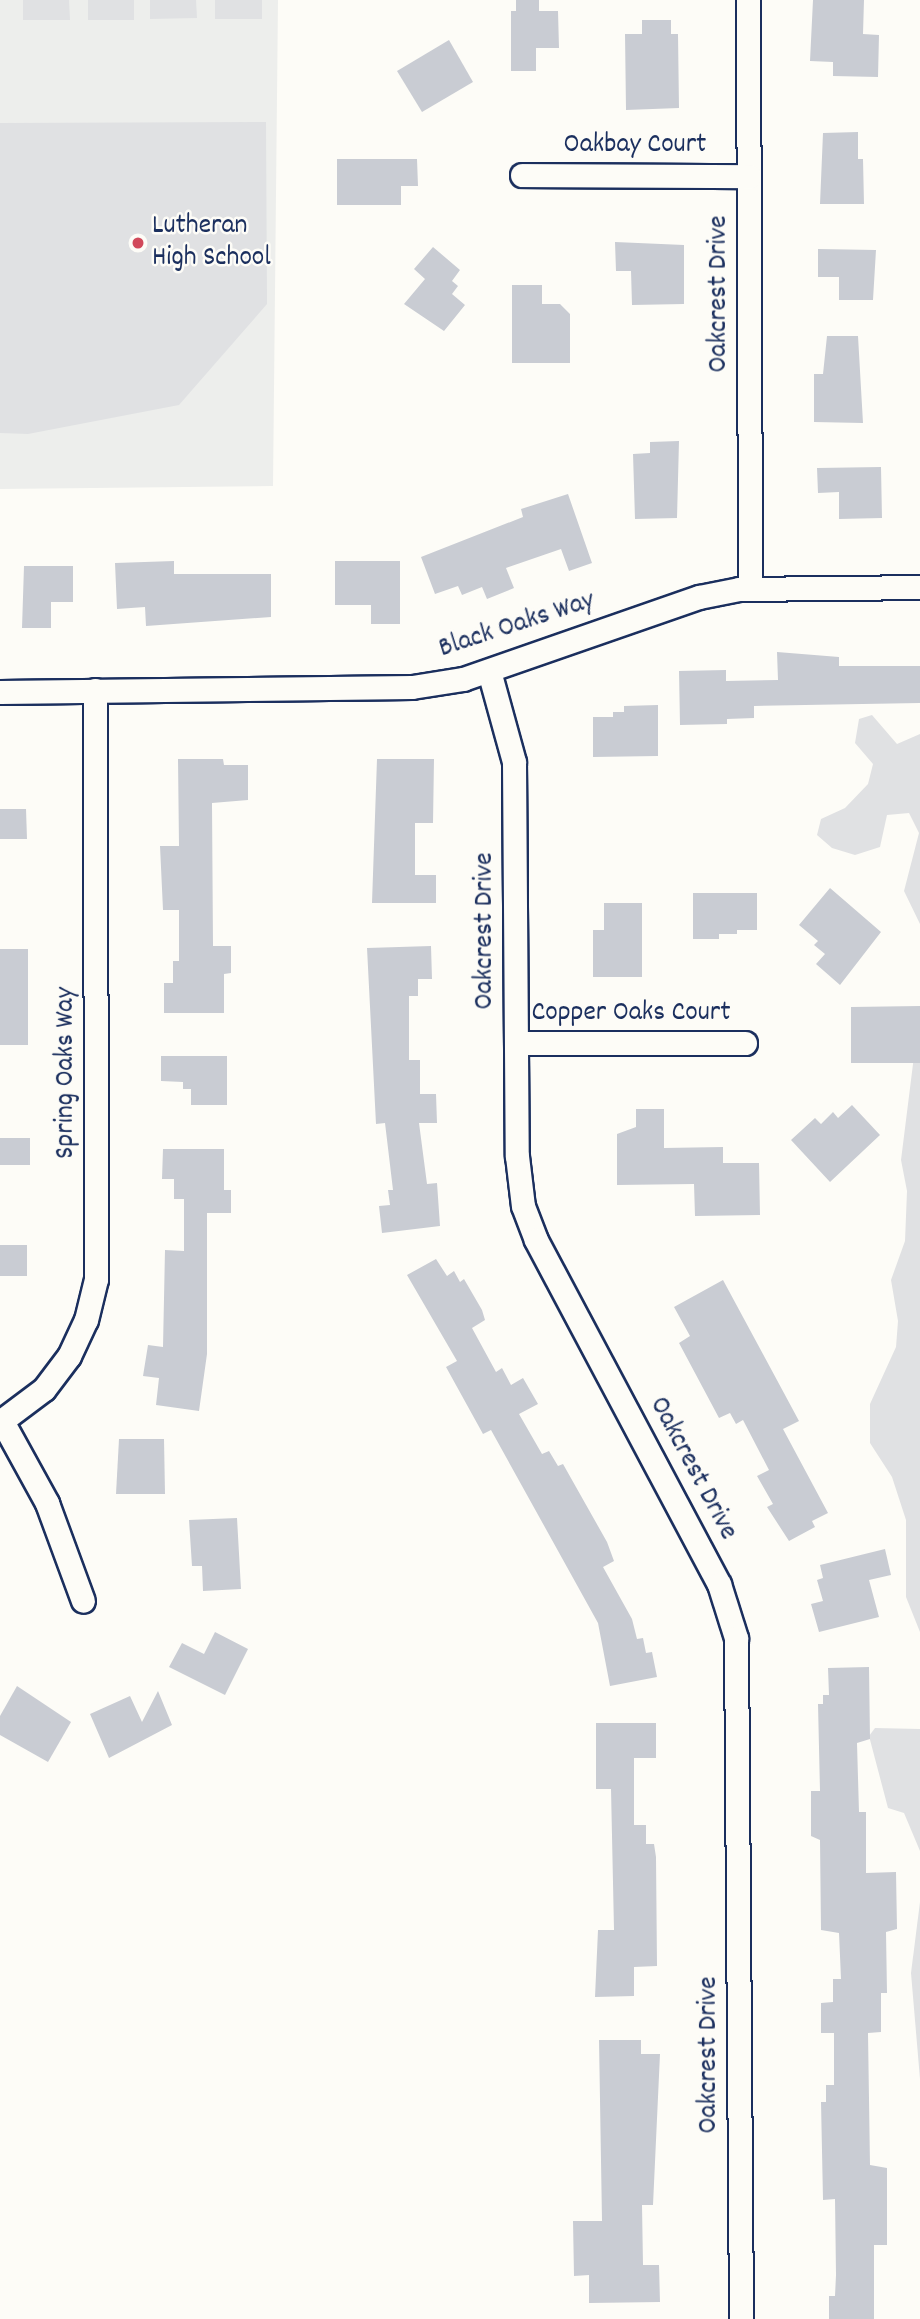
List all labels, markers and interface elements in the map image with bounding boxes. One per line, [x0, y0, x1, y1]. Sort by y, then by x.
street label: Oakbay Court [564, 129, 706, 163]
place label: Lutheran High School [152, 210, 271, 276]
street label: Oakcrest Drive [703, 215, 737, 373]
marker: Lutheran High School [130, 235, 146, 251]
street label: Black Oaks Way [435, 585, 599, 667]
street label: Oakcrest Drive [469, 852, 503, 1010]
street label: Spring Oaks Way [50, 987, 84, 1159]
street label: Copper Oaks Court [531, 997, 731, 1031]
street label: Oakcrest Drive [640, 1392, 744, 1546]
street label: Oakcrest Drive [693, 1976, 727, 2134]

